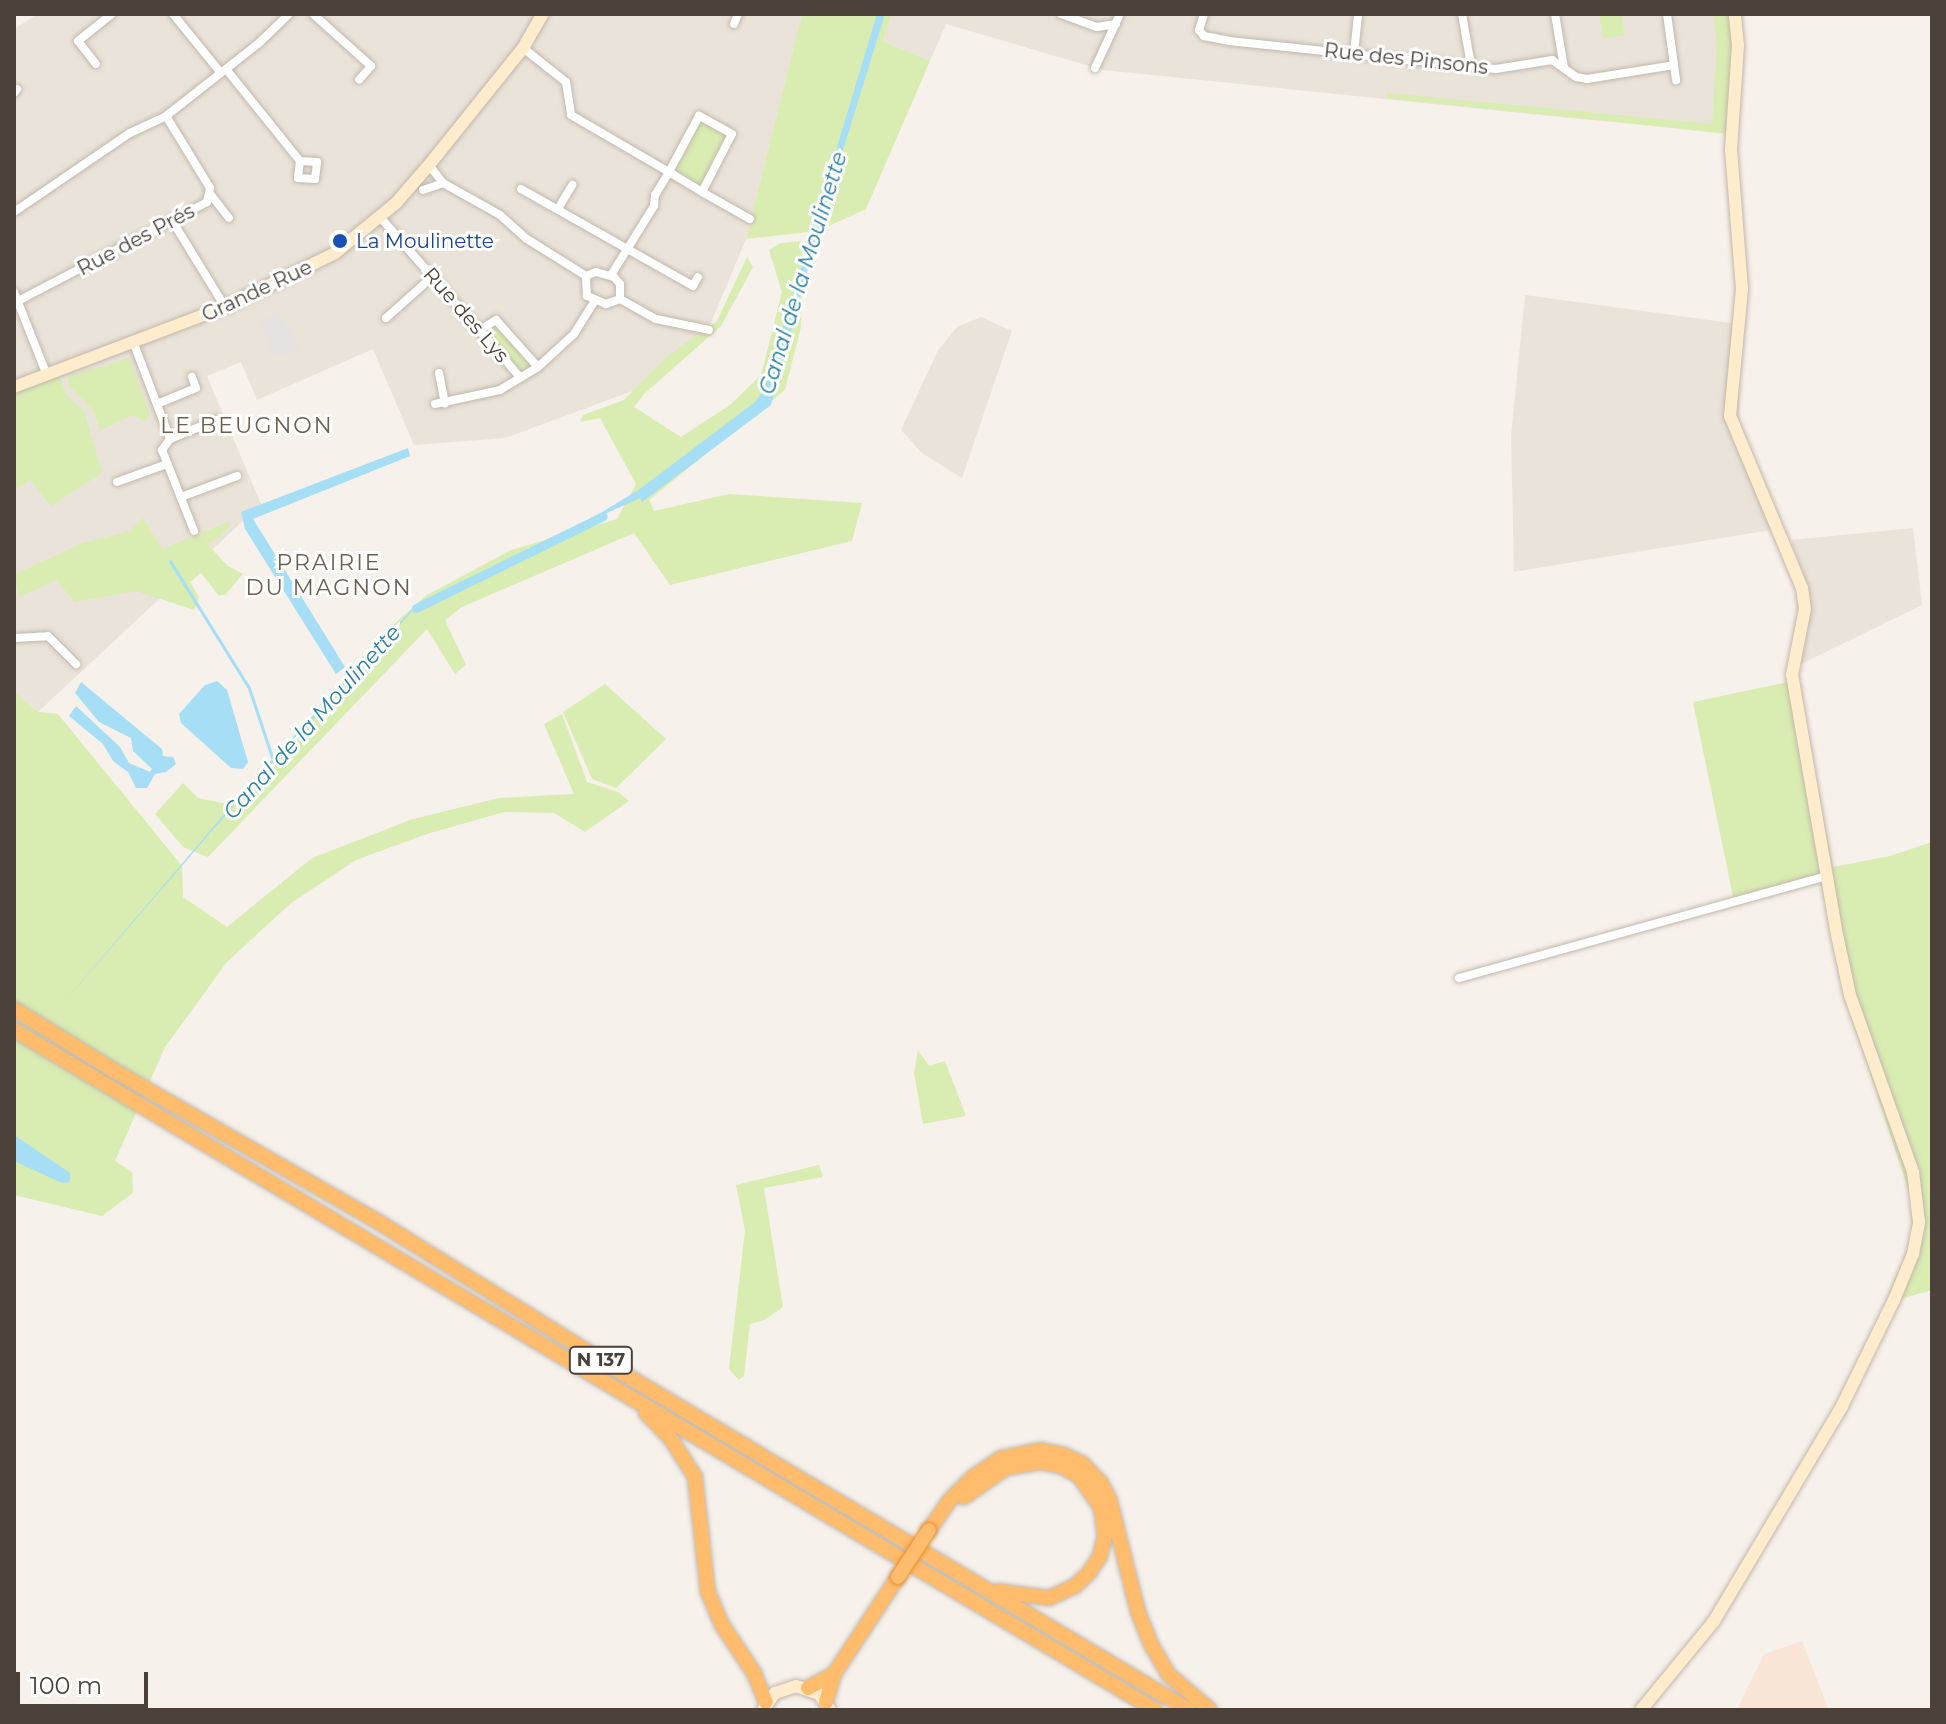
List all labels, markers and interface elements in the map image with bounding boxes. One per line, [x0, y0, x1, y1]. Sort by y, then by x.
street label: Rue des Pinsons [1323, 38, 1489, 80]
water label: Canal de la Moulinette [753, 148, 853, 398]
street label: Rue des Prés [73, 199, 199, 281]
place label: La Moulinette [356, 229, 494, 253]
marker: La Moulinette [331, 232, 349, 250]
street label: Grande Rue [198, 255, 316, 327]
street label: Rue des Lys [418, 263, 514, 367]
district label: LE BEUGNON [160, 413, 334, 439]
district label: PRAIRIE DU MAGNON [245, 549, 413, 600]
water label: Canal de la Moulinette [218, 619, 406, 825]
road number: N 137 [567, 1346, 635, 1374]
scale bar [20, 1656, 152, 1706]
text: 100 m [30, 1671, 102, 1700]

